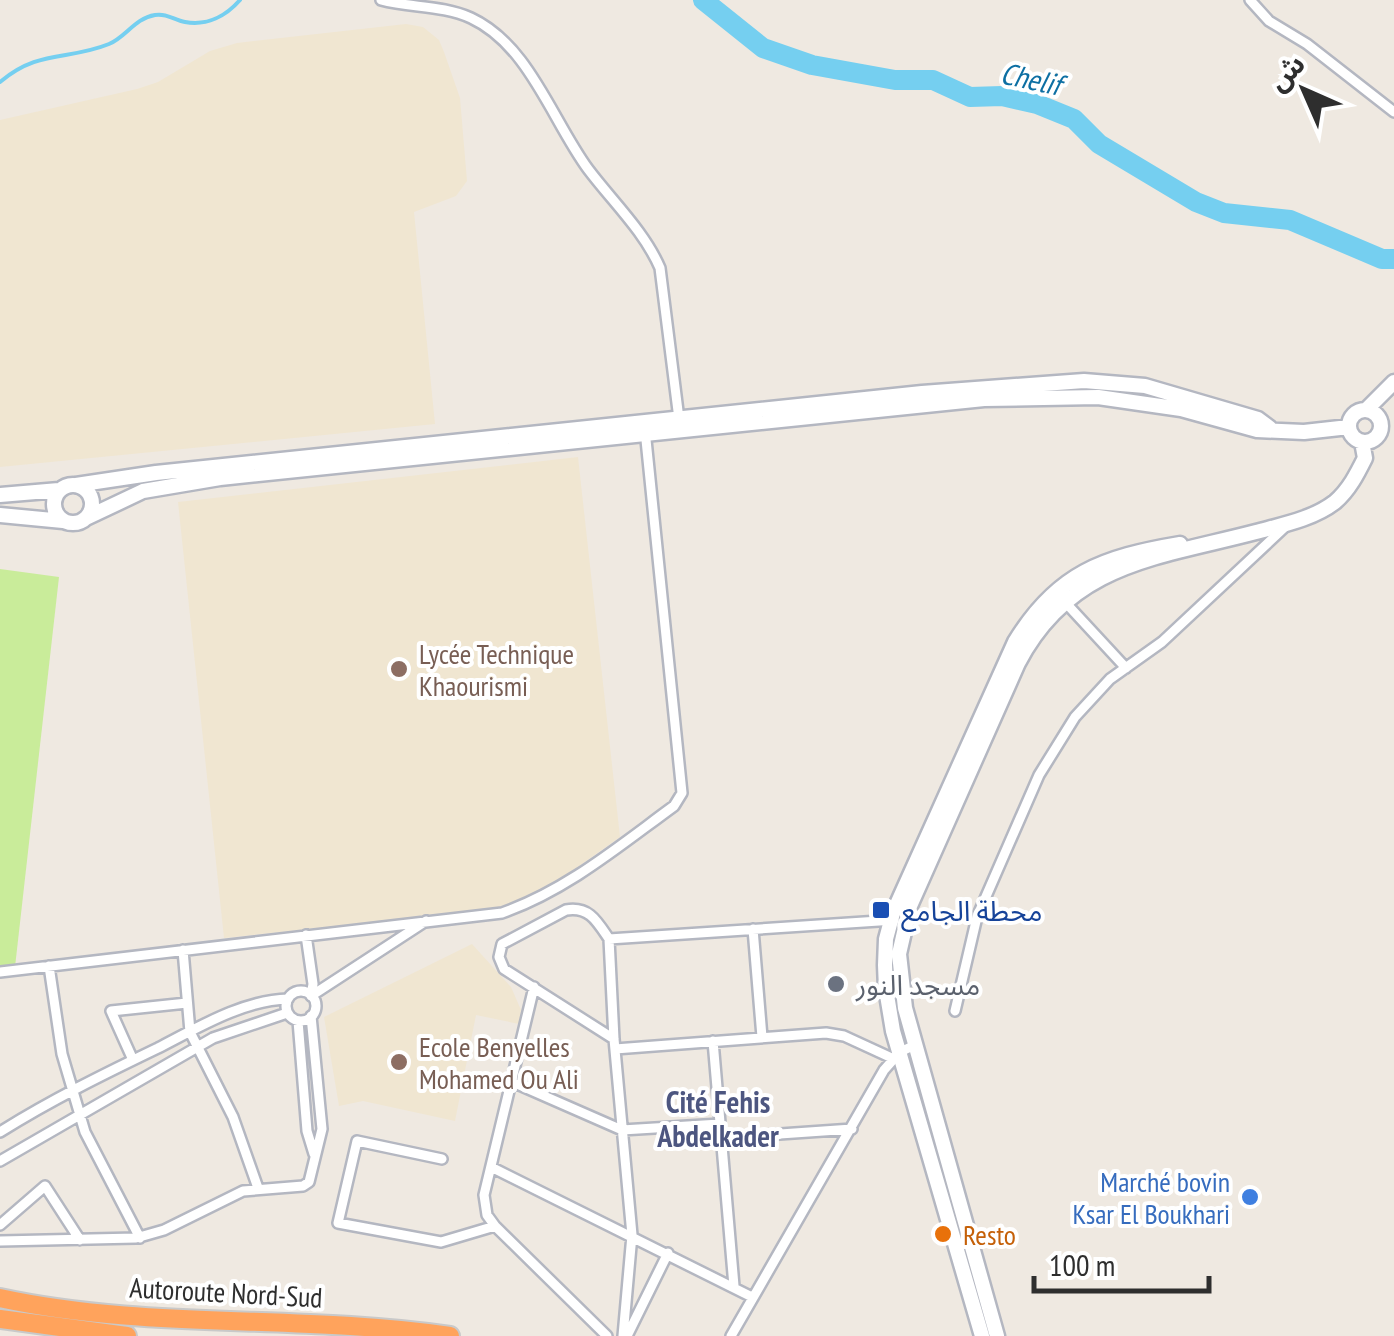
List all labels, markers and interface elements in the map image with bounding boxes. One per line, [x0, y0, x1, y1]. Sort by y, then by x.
north arrow [1254, 40, 1354, 140]
text: ش [1259, 45, 1313, 99]
water label: Chelif [997, 53, 1071, 105]
place label: Lycée Technique Khaourismi [419, 635, 574, 704]
marker: Lycée Technique Khaourismi [388, 658, 410, 680]
place label: محطة الجامع [901, 892, 1042, 932]
marker: محطة الجامع [870, 899, 892, 921]
place label: مسجد النور [855, 966, 980, 1003]
marker: مسجد النور [825, 973, 847, 995]
place label: Ecole Benyelles Mohamed Ou Ali [419, 1028, 579, 1097]
marker: Ecole Benyelles Mohamed Ou Ali [388, 1051, 410, 1073]
district label: Cité Fehis Abdelkader [656, 1082, 779, 1155]
place label: Marché bovin Ksar El Boukhari [1072, 1163, 1230, 1232]
marker: Marché bovin Ksar El Boukhari [1239, 1186, 1261, 1208]
place label: Resto [963, 1216, 1016, 1253]
marker: Resto [932, 1223, 954, 1245]
scale bar [1034, 1231, 1209, 1293]
text: 100 m [1049, 1245, 1115, 1284]
street label: Autoroute Nord-Sud [129, 1268, 323, 1316]

